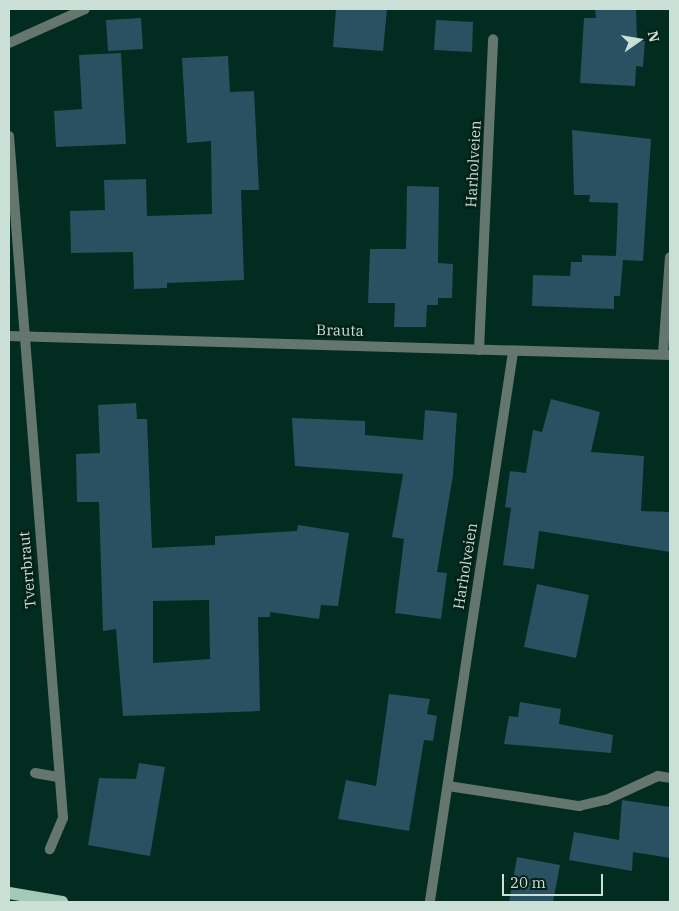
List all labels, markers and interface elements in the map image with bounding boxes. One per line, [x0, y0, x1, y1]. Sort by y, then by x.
north arrow [614, 15, 664, 65]
text: N [644, 29, 664, 44]
street label: Harholveien [462, 120, 484, 208]
street label: Brauta [316, 321, 364, 339]
street label: Harholveien [449, 522, 481, 610]
street label: Tverrbraut [15, 531, 39, 609]
scale bar [504, 864, 605, 896]
text: 20 m [510, 873, 546, 892]

